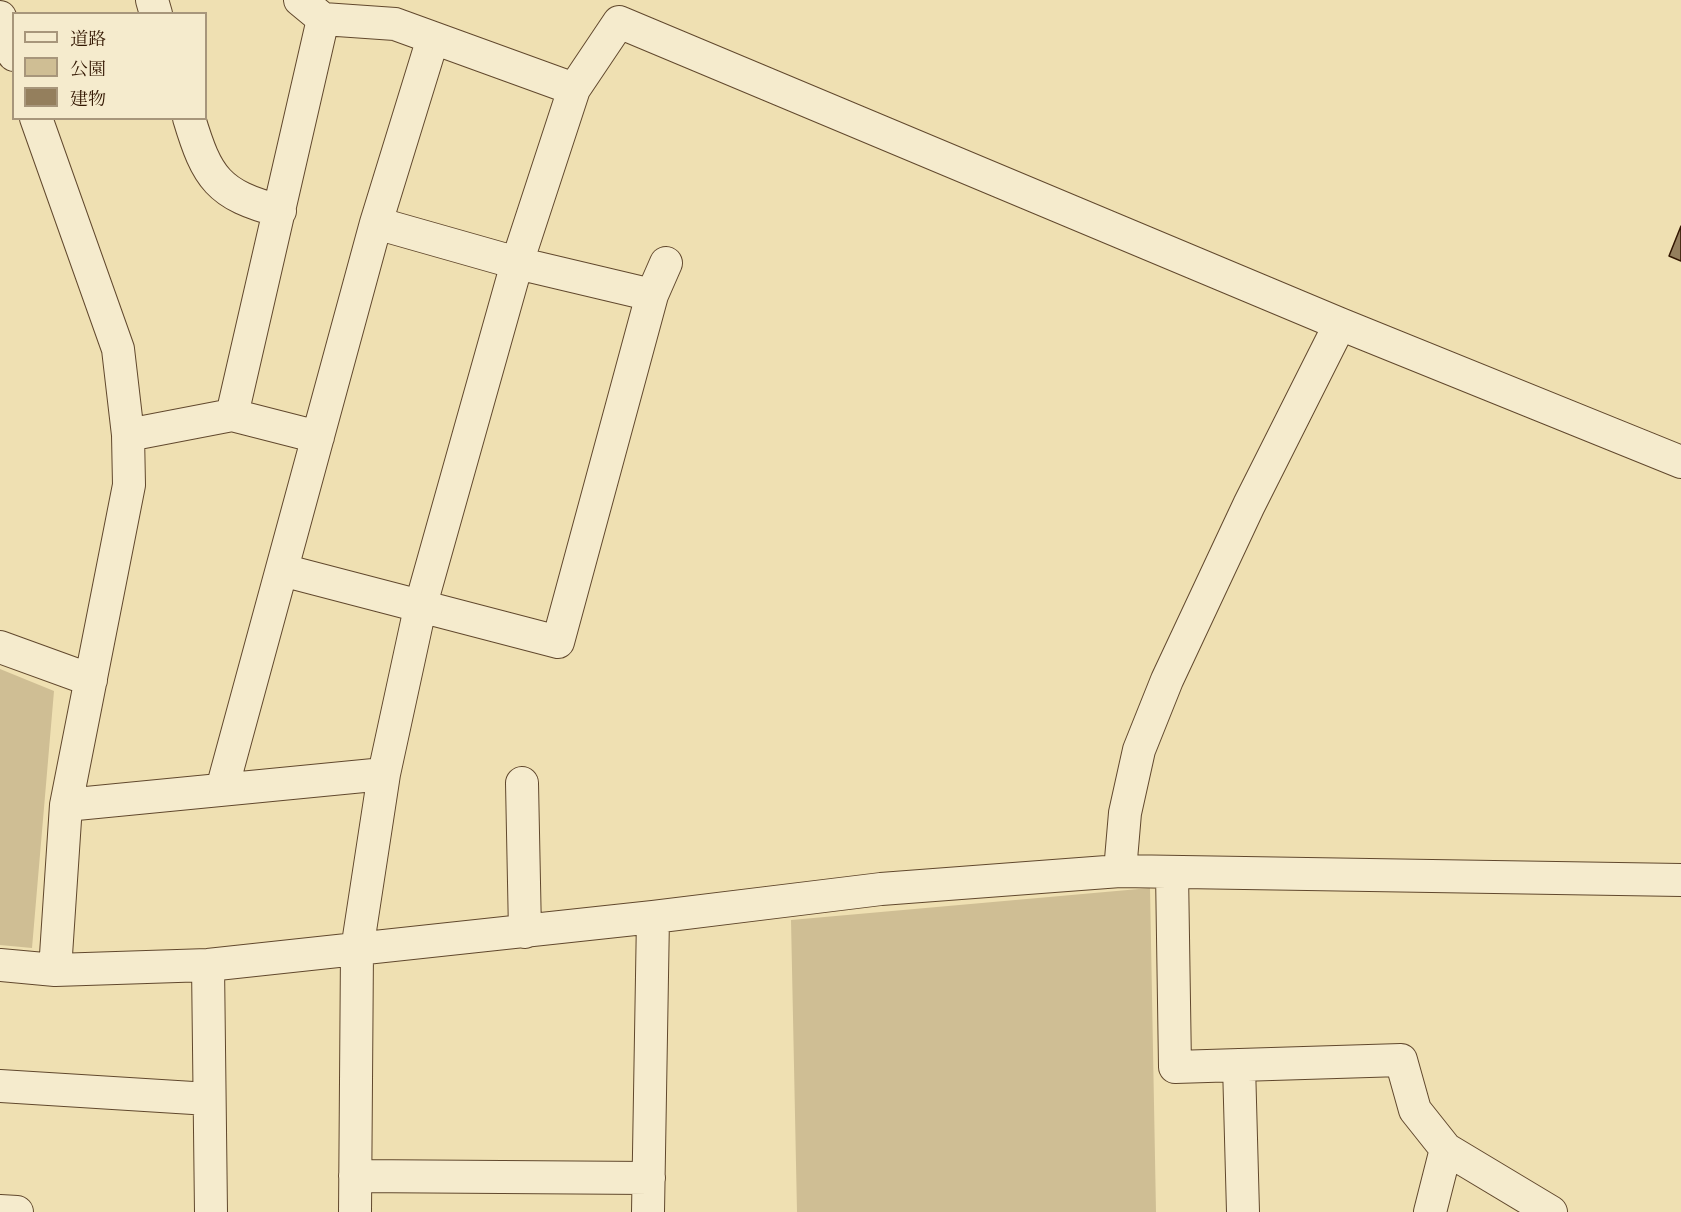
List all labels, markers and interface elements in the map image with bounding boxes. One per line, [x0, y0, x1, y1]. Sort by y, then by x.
legend [12, 12, 207, 120]
text: 道路 [70, 28, 106, 51]
text: 公園 [70, 58, 106, 81]
text: 建物 [70, 88, 106, 111]

